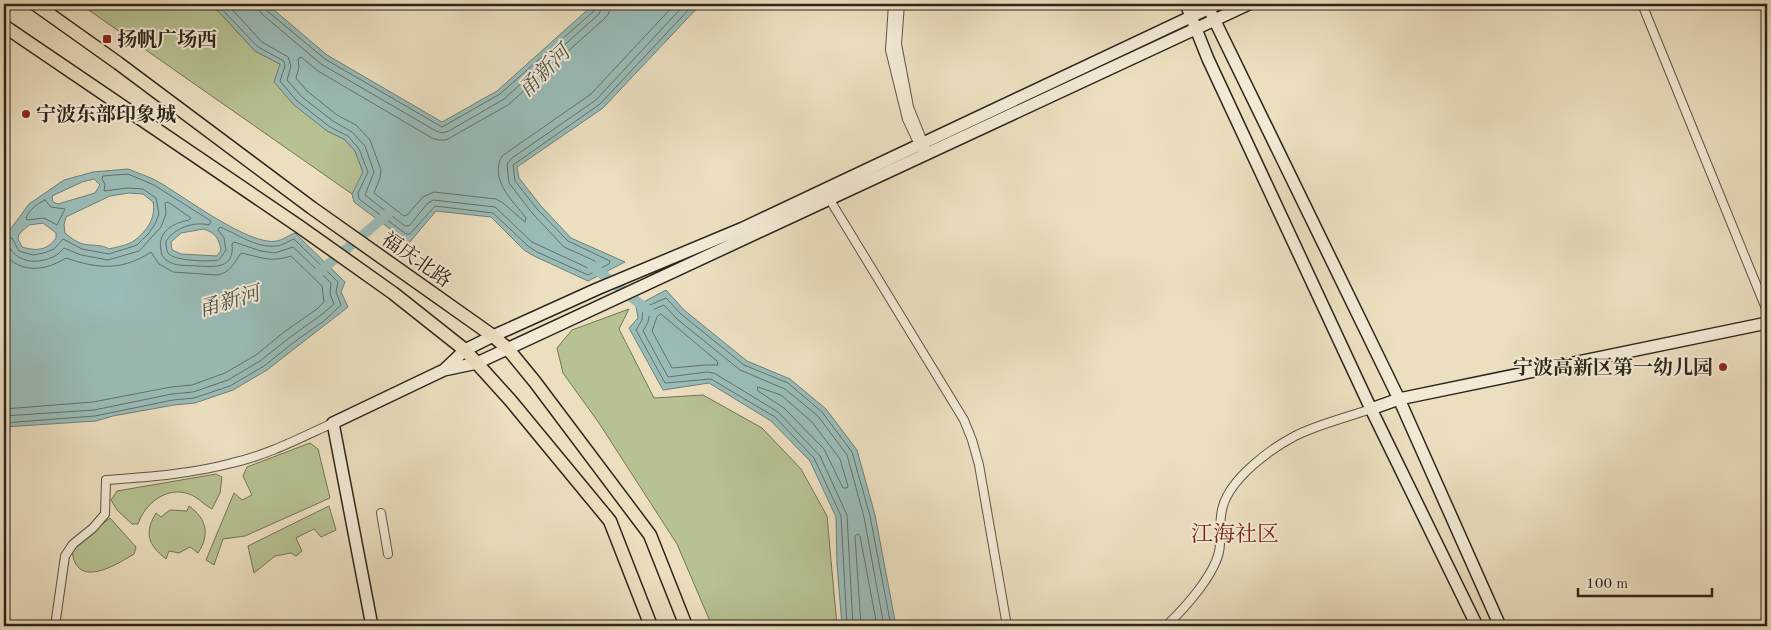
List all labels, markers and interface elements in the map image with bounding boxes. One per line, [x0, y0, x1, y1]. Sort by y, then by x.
place label: 扬帆广场西 [117, 28, 217, 51]
marker: 扬帆广场西 [101, 33, 113, 45]
water label: 甬新河 [514, 38, 578, 102]
place label: 宁波东部印象城 [36, 103, 176, 126]
marker: 宁波东部印象城 [20, 108, 32, 120]
street label: 福庆北路 [377, 228, 456, 292]
water label: 甬新河 [196, 281, 266, 321]
place label: 宁波高新区第一幼儿园 [1513, 356, 1713, 379]
marker: 宁波高新区第一幼儿园 [1717, 361, 1729, 373]
district label: 江海社区 [1191, 522, 1279, 546]
scale bar [1578, 565, 1712, 597]
text: 100 m [1586, 577, 1628, 592]

